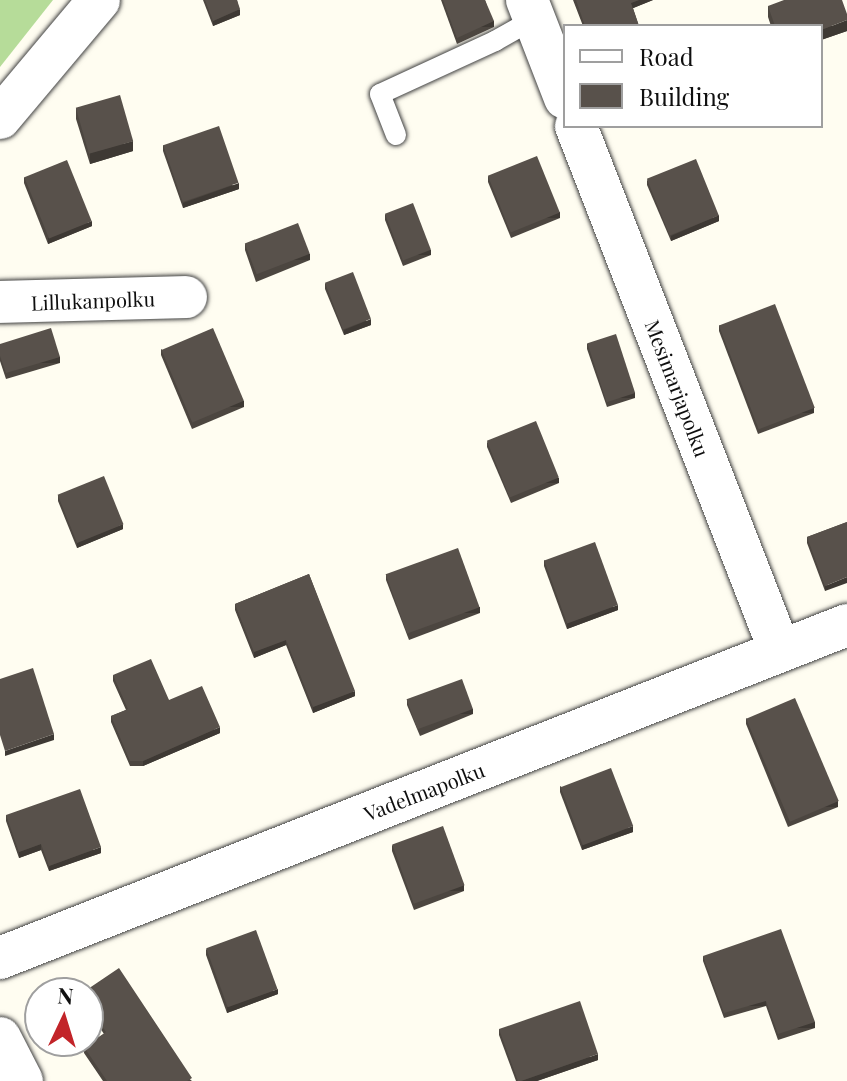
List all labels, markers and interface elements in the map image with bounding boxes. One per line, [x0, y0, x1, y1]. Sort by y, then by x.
legend [563, 24, 823, 128]
text: Road [639, 40, 694, 72]
text: Building [639, 80, 729, 112]
street label: Lillukanpolku [31, 286, 155, 314]
street label: Mesimarjapolku [641, 316, 715, 460]
street label: Vadelmapolku [360, 757, 488, 825]
north arrow [24, 977, 104, 1057]
text: N [57, 980, 74, 1011]

